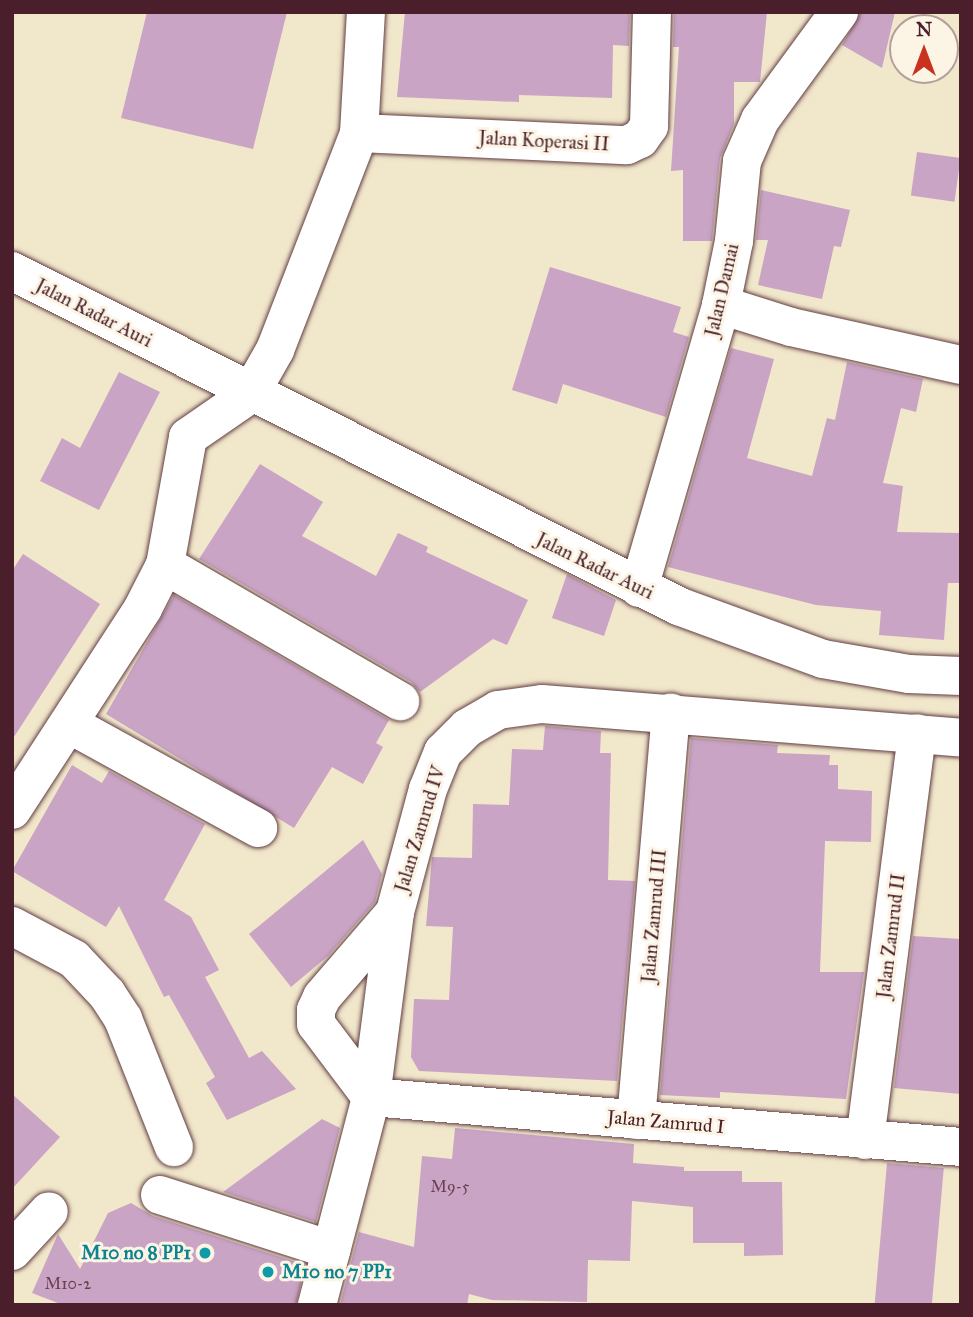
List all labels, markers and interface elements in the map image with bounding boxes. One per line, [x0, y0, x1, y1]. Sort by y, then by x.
north arrow [889, 14, 959, 84]
text: N [916, 18, 932, 41]
street label: Jalan Koperasi II [478, 126, 610, 156]
street label: Jalan Damai [700, 241, 744, 339]
street label: Jalan Radar Auri [32, 274, 156, 352]
street label: Jalan Radar Auri [532, 528, 658, 604]
street label: Jalan Zamrud IV [390, 763, 450, 895]
street label: Jalan Zamrud III [637, 848, 671, 984]
street label: Jalan Zamrud II [872, 872, 910, 1000]
street label: Jalan Zamrud I [606, 1106, 726, 1138]
house number: M9-5 [430, 1177, 470, 1197]
place label: M10 no 8 PP1 [81, 1242, 191, 1264]
marker: M10 no 8 PP1 [197, 1245, 213, 1261]
place label: M10 no 7 PP1 [282, 1261, 392, 1283]
marker: M10 no 7 PP1 [260, 1264, 276, 1280]
house number: M10-2 [45, 1274, 91, 1294]

